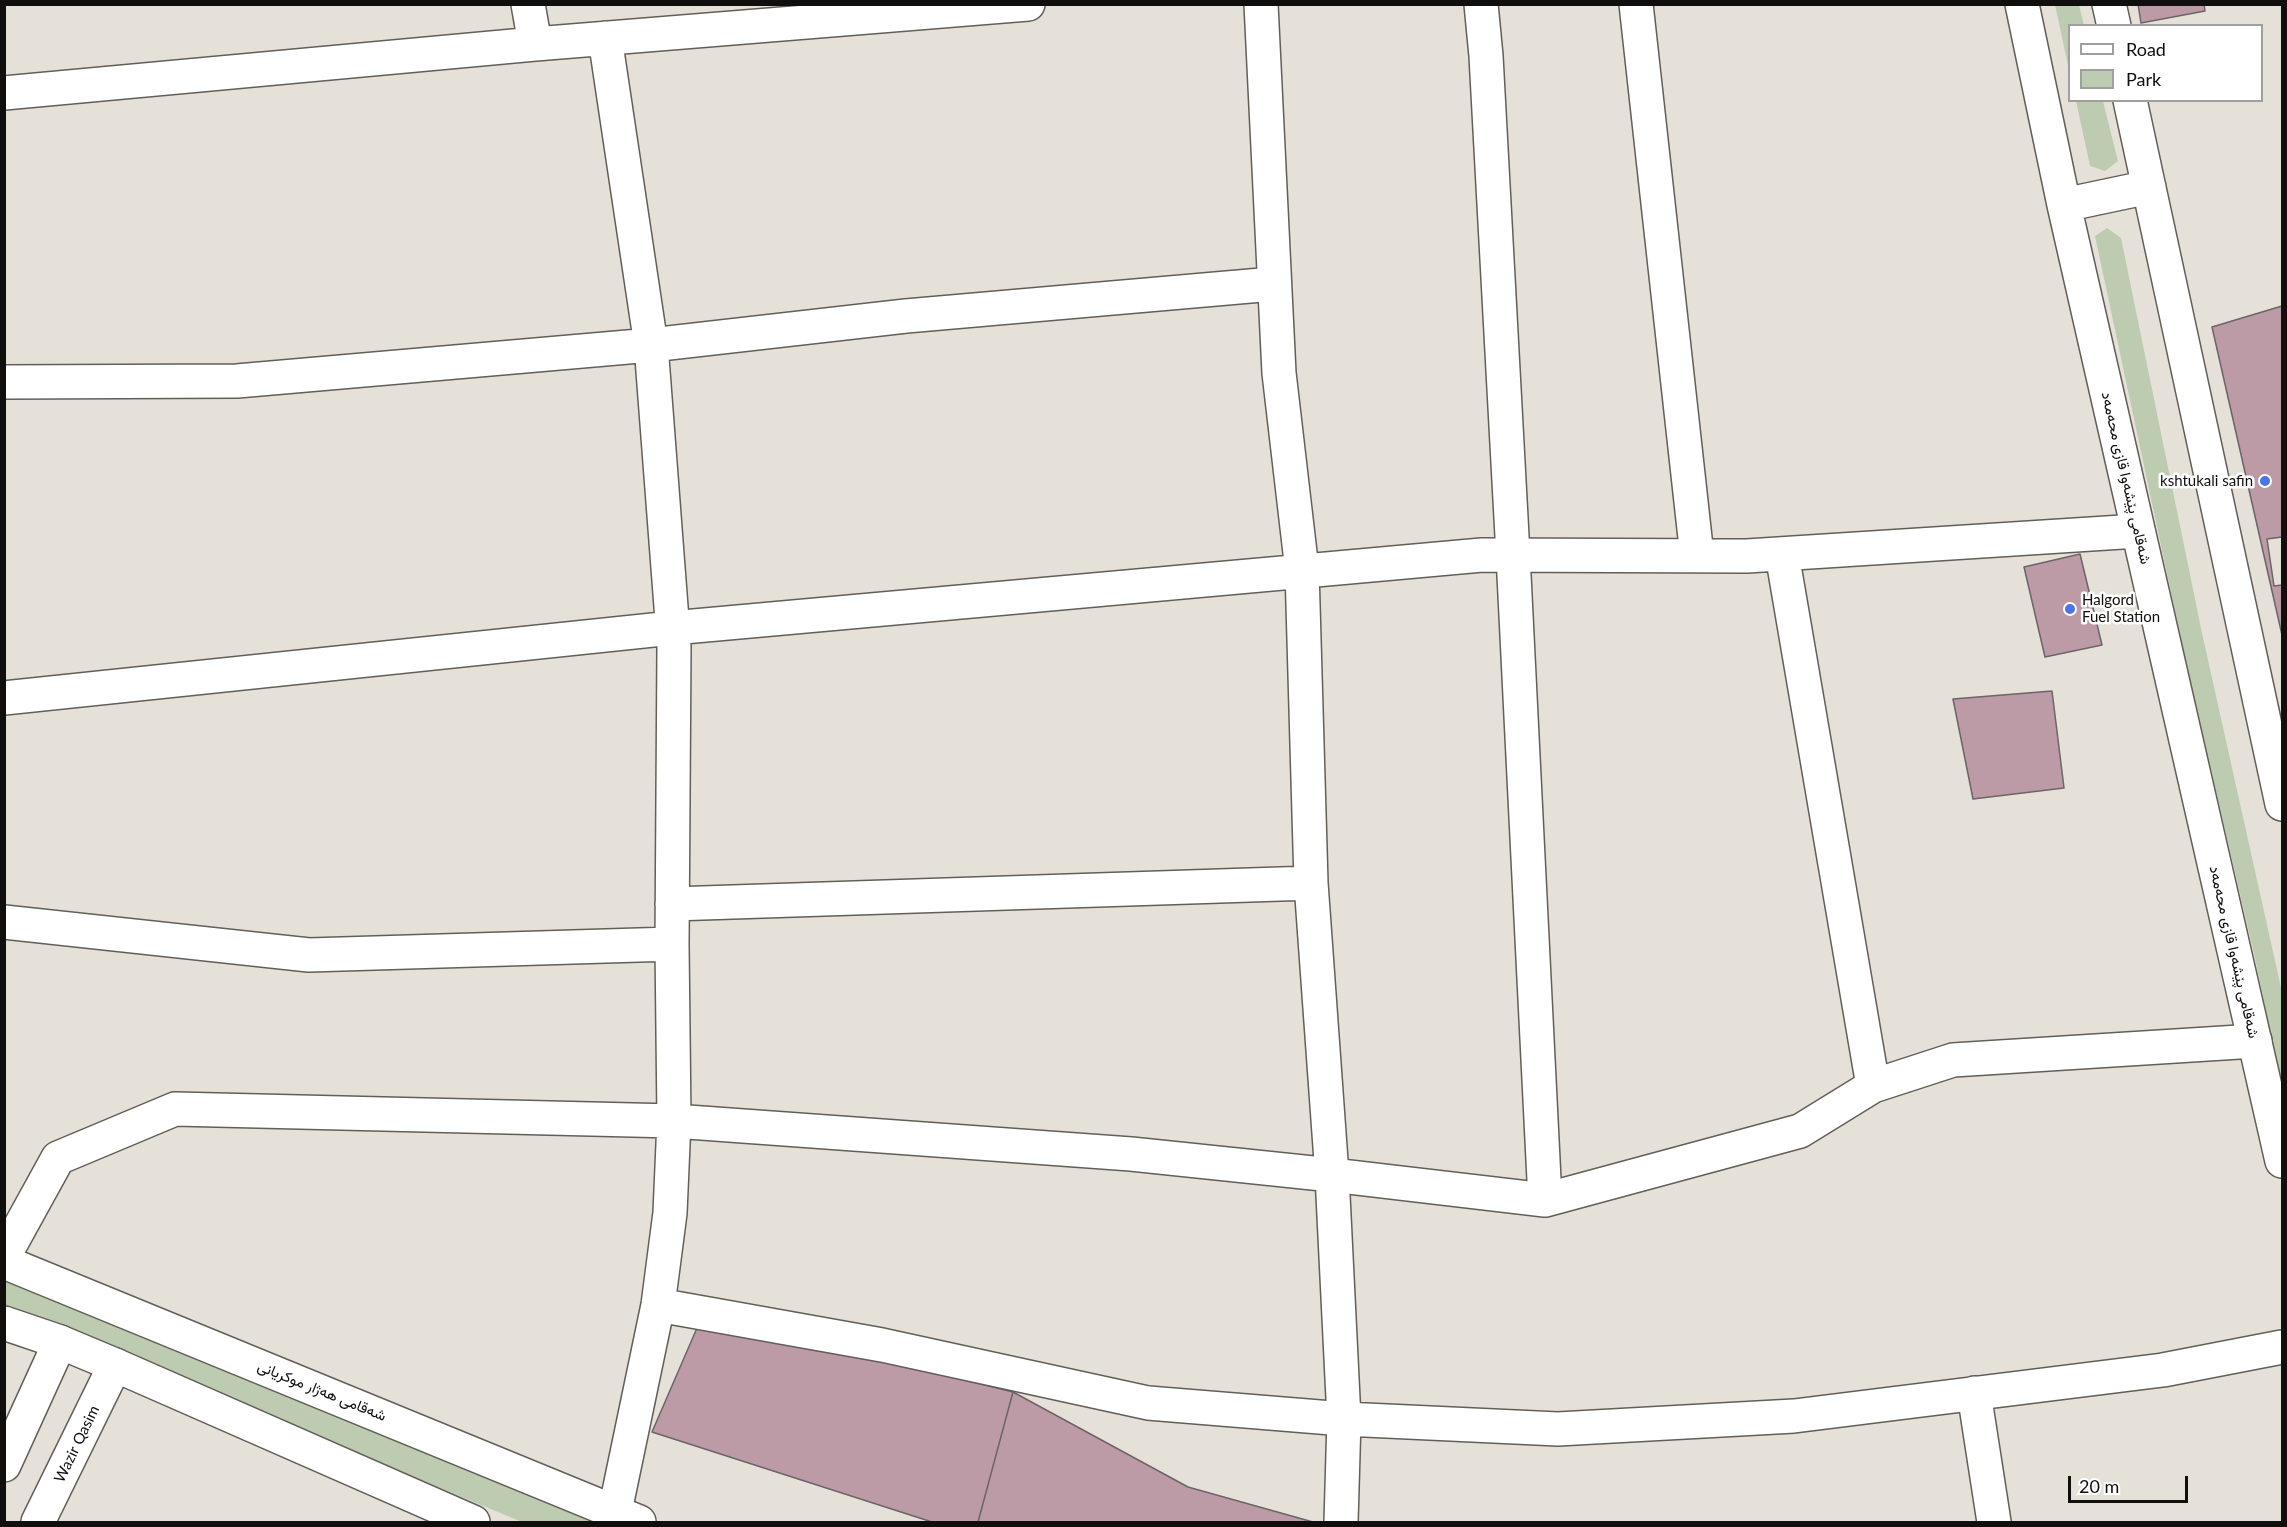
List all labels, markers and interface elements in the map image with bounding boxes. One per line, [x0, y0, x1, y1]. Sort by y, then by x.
legend [2068, 24, 2263, 102]
text: Road [2126, 38, 2166, 60]
text: Park [2126, 68, 2161, 90]
street label: شەقامی پێشەوا قازی محەمەد [2097, 390, 2155, 566]
place label: kshtukali safin [2160, 472, 2253, 490]
marker: kshtukali safin [2258, 474, 2272, 488]
place label: Halgord Fuel Station [2082, 591, 2160, 626]
marker: Halgord Fuel Station [2063, 602, 2077, 616]
street label: شەقامی پێشەوا قازی محەمەد [2205, 864, 2263, 1040]
street label: شەقامی ھەژار موکریانی [255, 1357, 389, 1425]
street label: Wazir Qasim [51, 1403, 103, 1485]
scale bar [2071, 1464, 2191, 1502]
text: 20 m [2079, 1475, 2119, 1497]

